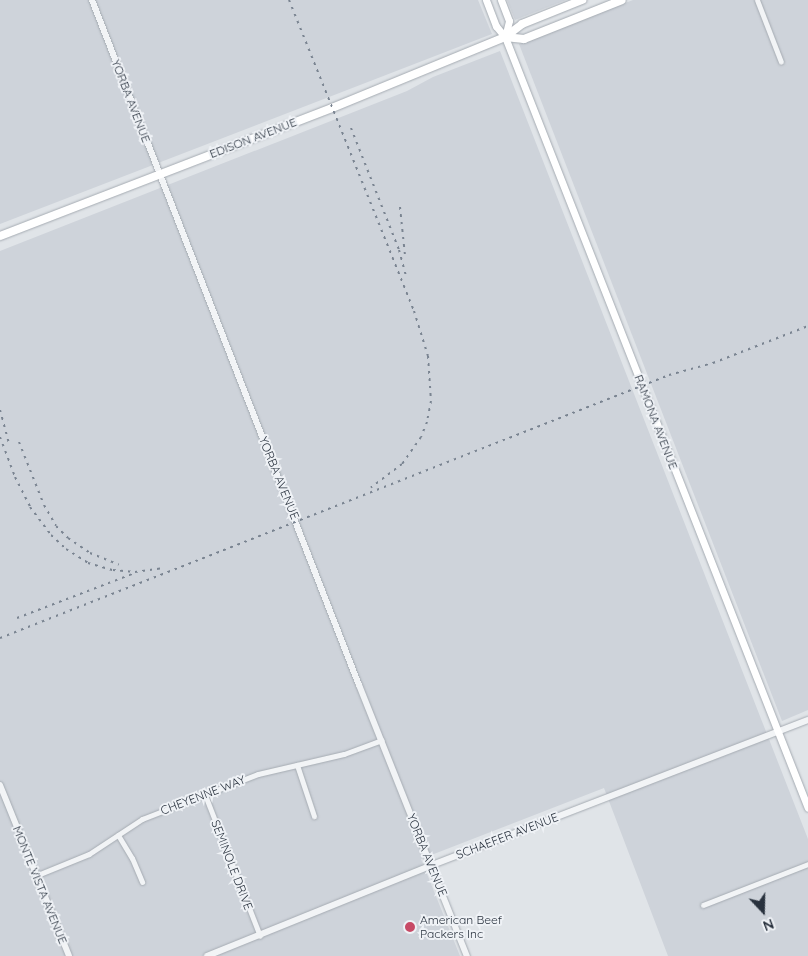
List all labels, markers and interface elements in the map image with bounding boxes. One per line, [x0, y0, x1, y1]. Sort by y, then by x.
street label: YORBA AVENUE [109, 57, 153, 145]
street label: EDISON AVENUE [207, 115, 299, 161]
street label: RAMONA AVENUE [631, 373, 681, 471]
street label: YORBA AVENUE [256, 434, 302, 522]
street label: CHEYENNE WAY [159, 772, 247, 818]
street label: SCHAEFER AVENUE [454, 810, 560, 862]
street label: YORBA AVENUE [404, 811, 450, 899]
street label: SEMINOLE DRIVE [208, 818, 256, 912]
street label: MONTE VISTA AVENUE [10, 824, 70, 946]
north arrow [738, 886, 788, 936]
place label: American Beef Packers Inc [420, 913, 502, 941]
text: N [760, 915, 776, 935]
marker: American Beef Packers Inc [404, 921, 416, 933]

